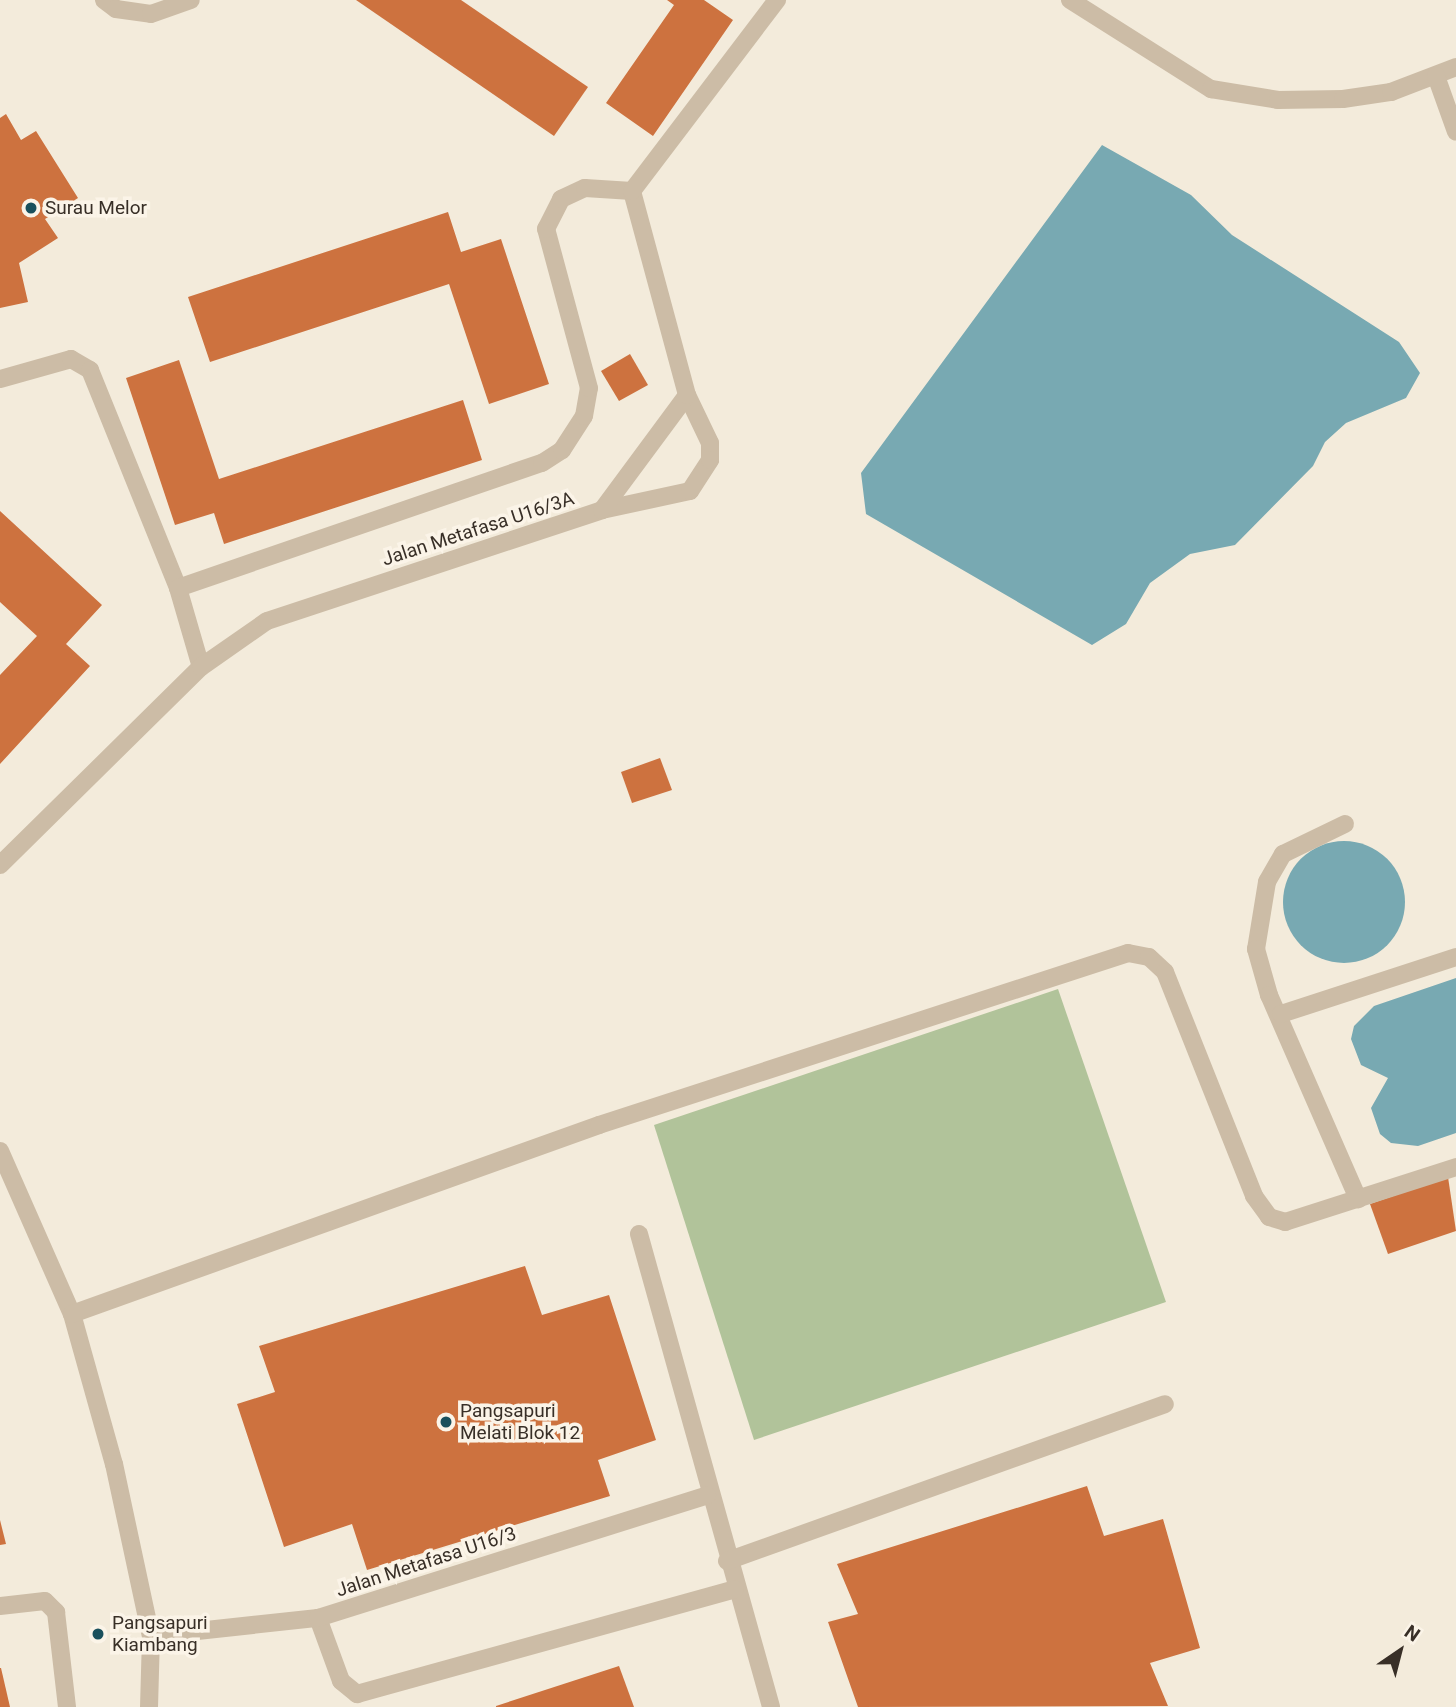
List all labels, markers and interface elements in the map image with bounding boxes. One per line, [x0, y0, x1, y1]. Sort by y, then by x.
place label: Surau Melor [45, 197, 147, 219]
marker: Surau Melor [23, 200, 39, 216]
street label: Jalan Metafasa U16/3A [379, 487, 577, 571]
place label: Pangsapuri Melati Blok 12 [460, 1400, 580, 1444]
marker: Pangsapuri Melati Blok 12 [438, 1414, 454, 1430]
street label: Jalan Metafasa U16/3 [333, 1522, 519, 1602]
place label: Pangsapuri Kiambang [112, 1612, 208, 1656]
north arrow [1365, 1616, 1435, 1686]
text: N [1400, 1620, 1424, 1647]
marker: Pangsapuri Kiambang [90, 1626, 106, 1642]

